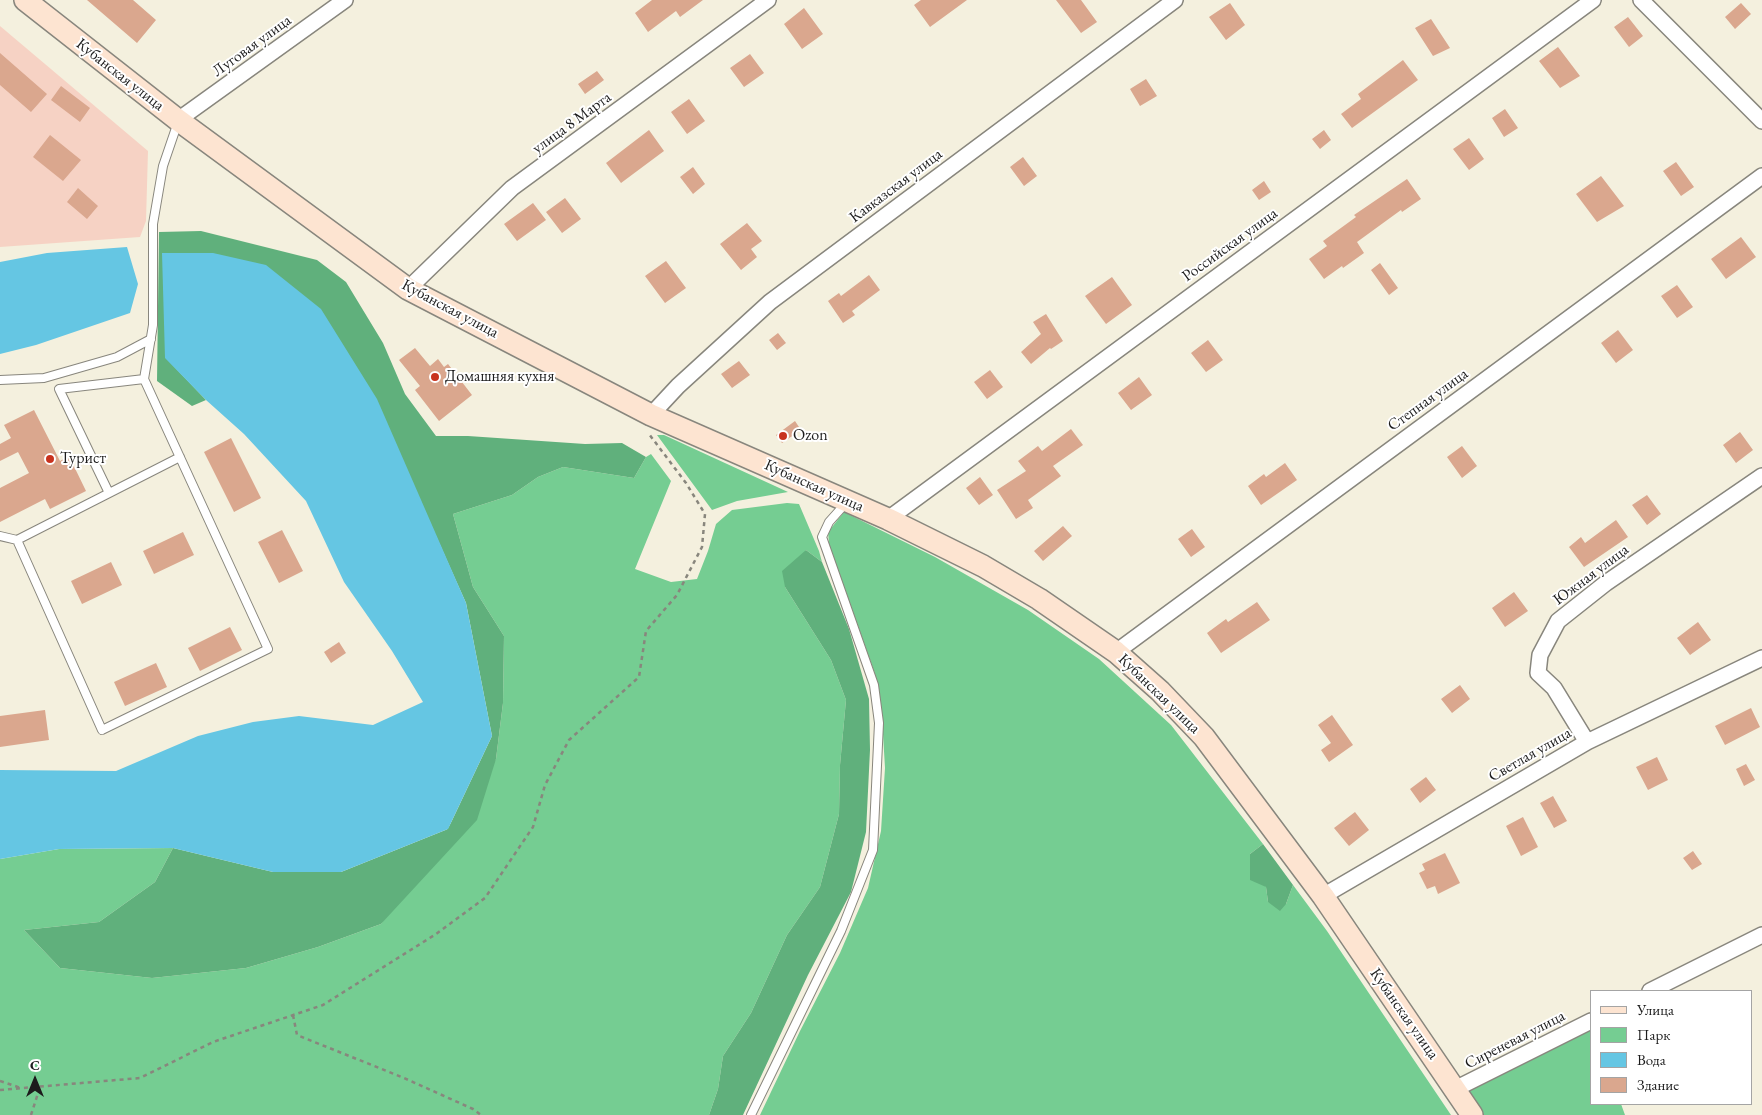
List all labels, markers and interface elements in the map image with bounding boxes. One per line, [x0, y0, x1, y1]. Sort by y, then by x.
street label: Луговая улица [209, 11, 295, 81]
street label: Кубанская улица [72, 35, 168, 115]
street label: улица 8 Марта [529, 88, 615, 158]
street label: Кавказская улица [846, 145, 946, 227]
street label: Российская улица [1179, 204, 1281, 286]
street label: Кубанская улица [398, 275, 502, 343]
street label: Степная улица [1384, 364, 1472, 436]
place label: Домашняя кухня [445, 367, 554, 387]
marker: Домашняя кухня [429, 371, 441, 383]
place label: Ozon [793, 426, 828, 446]
marker: Ozon [777, 430, 789, 442]
place label: Турист [60, 449, 106, 469]
marker: Турист [44, 453, 56, 465]
street label: Кубанская улица [761, 456, 867, 516]
street label: Южная улица [1549, 540, 1633, 610]
street label: Кубанская улица [1114, 650, 1204, 738]
street label: Светлая улица [1485, 724, 1575, 786]
street label: Кубанская улица [1366, 965, 1442, 1063]
legend [1590, 990, 1752, 1105]
text: Улица [1637, 1000, 1674, 1019]
street label: Сиреневая улица [1462, 1007, 1568, 1073]
text: Парк [1637, 1025, 1670, 1044]
text: Вода [1637, 1050, 1666, 1069]
north arrow [10, 1055, 60, 1105]
text: С [30, 1056, 40, 1074]
text: Здание [1637, 1075, 1679, 1094]

